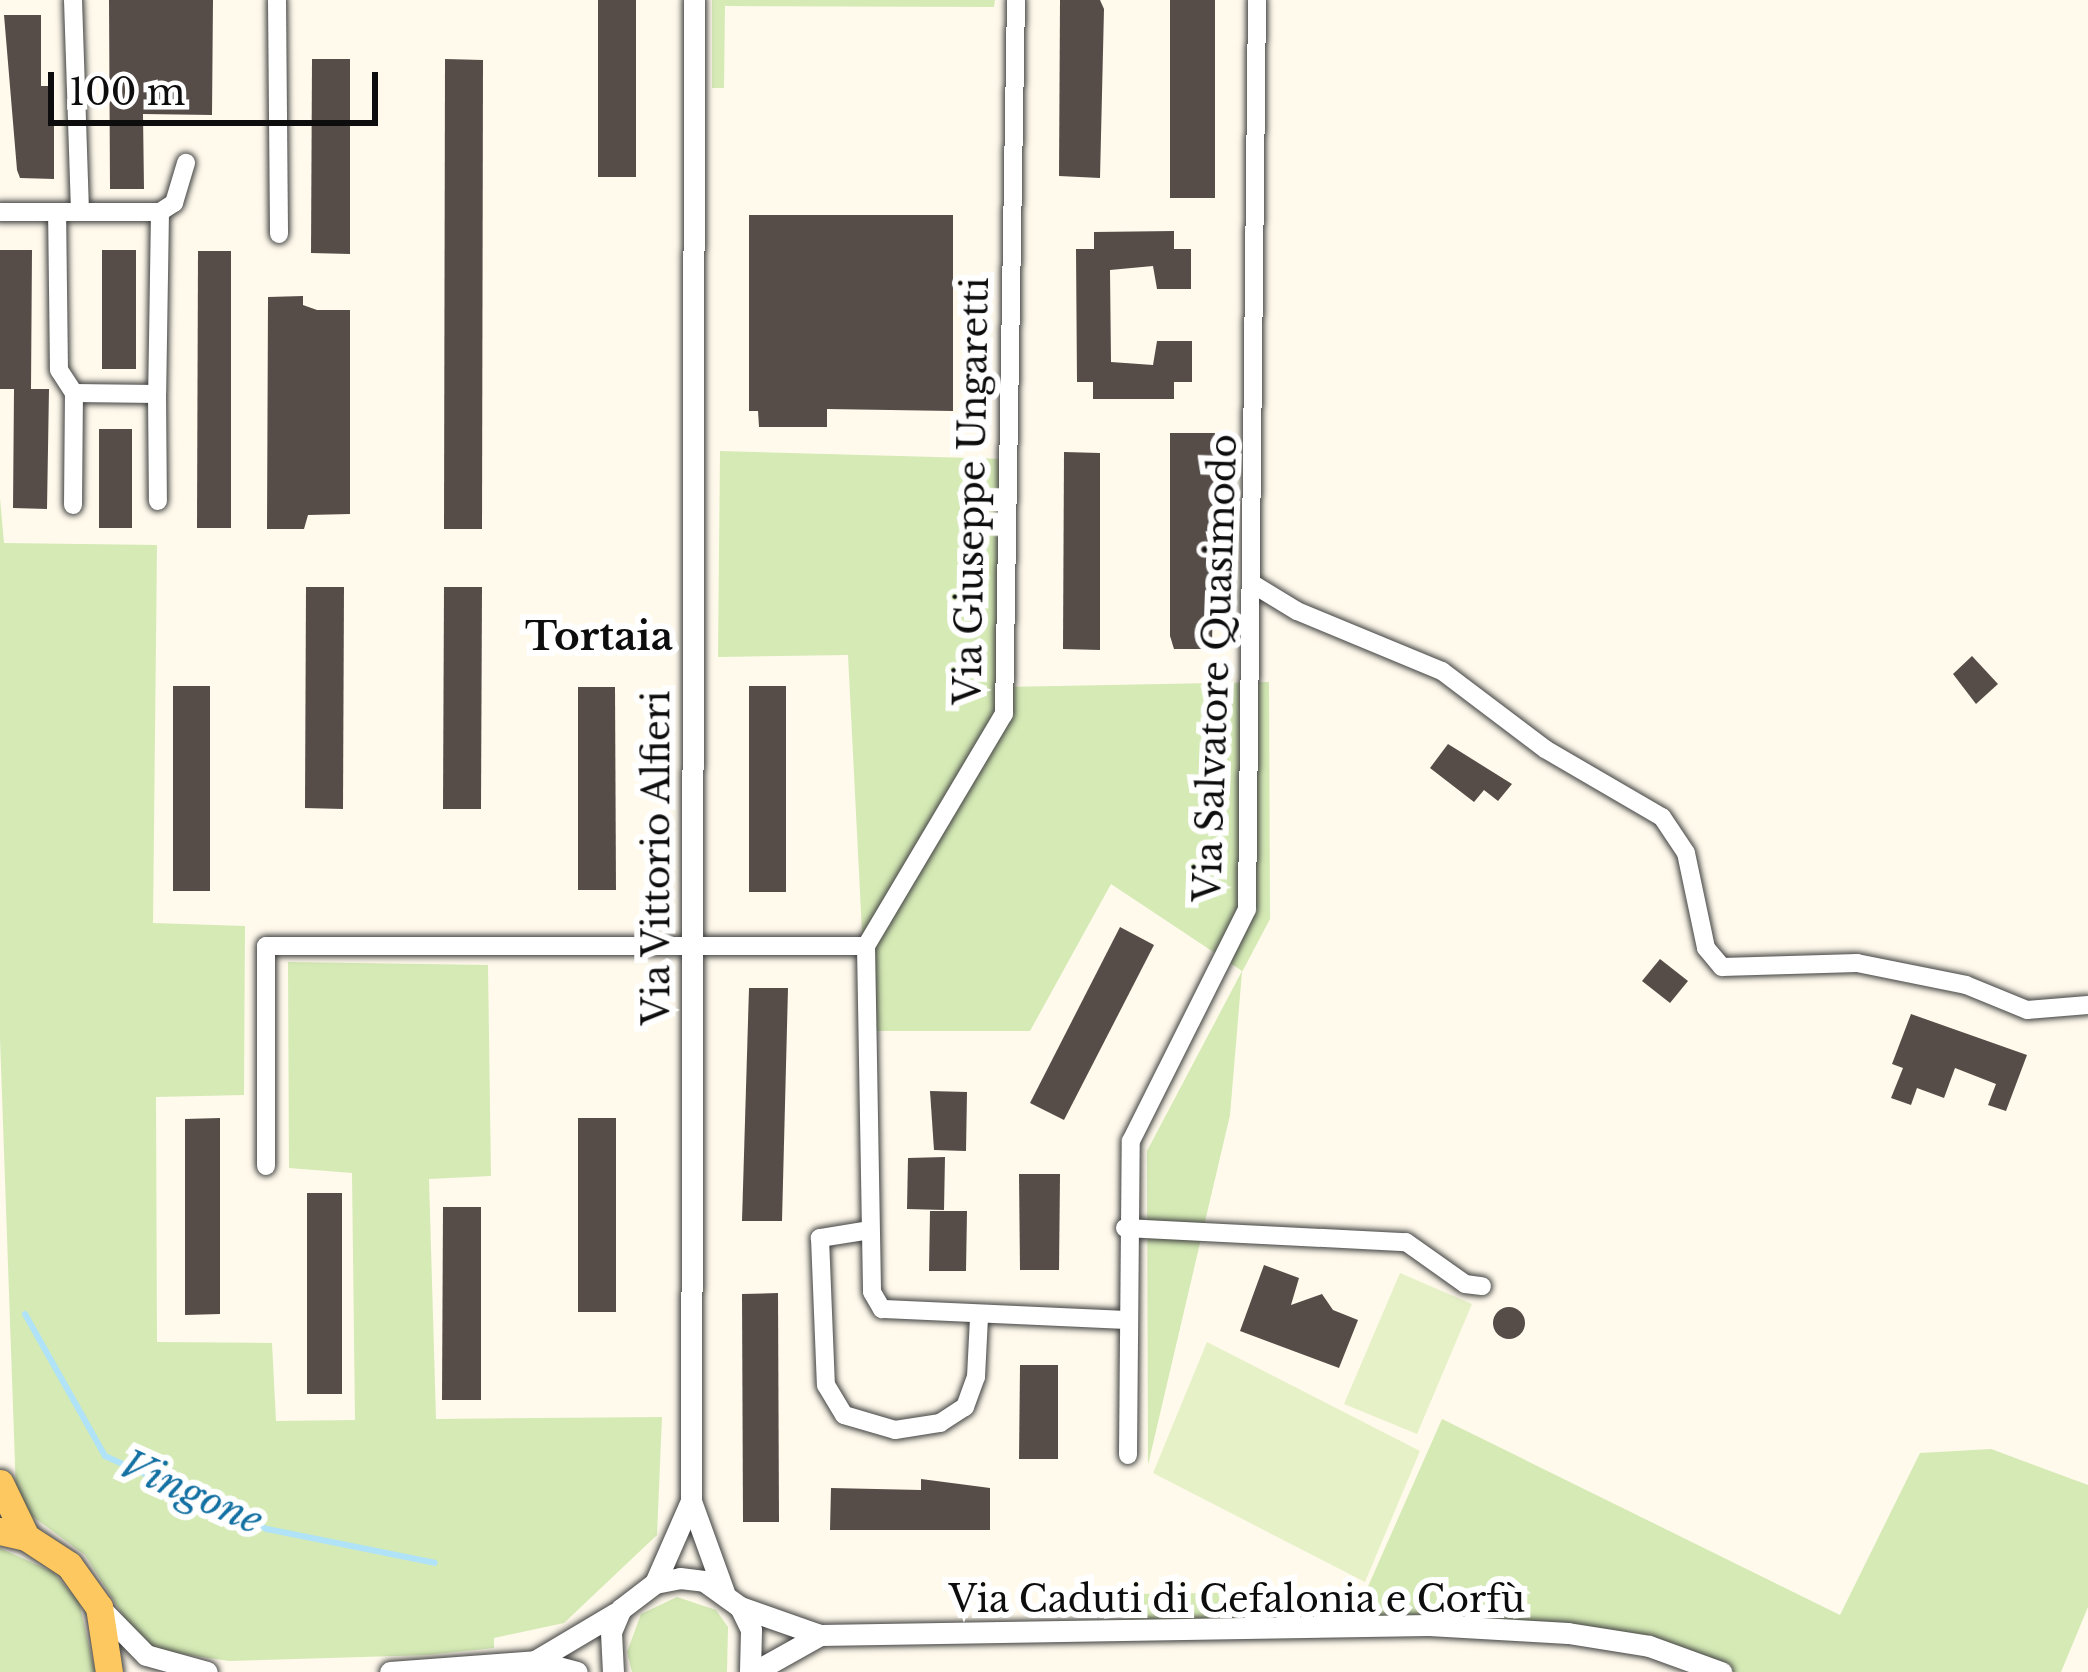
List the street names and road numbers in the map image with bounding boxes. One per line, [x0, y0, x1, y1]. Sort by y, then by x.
street label: Via Giuseppe Ungaretti [947, 277, 997, 705]
street label: Via Salvatore Quasimodo [1186, 433, 1246, 903]
street label: Via Vittorio Alfieri [635, 689, 679, 1027]
street label: Via Caduti di Cefalonia e Corfù [948, 1578, 1526, 1622]

